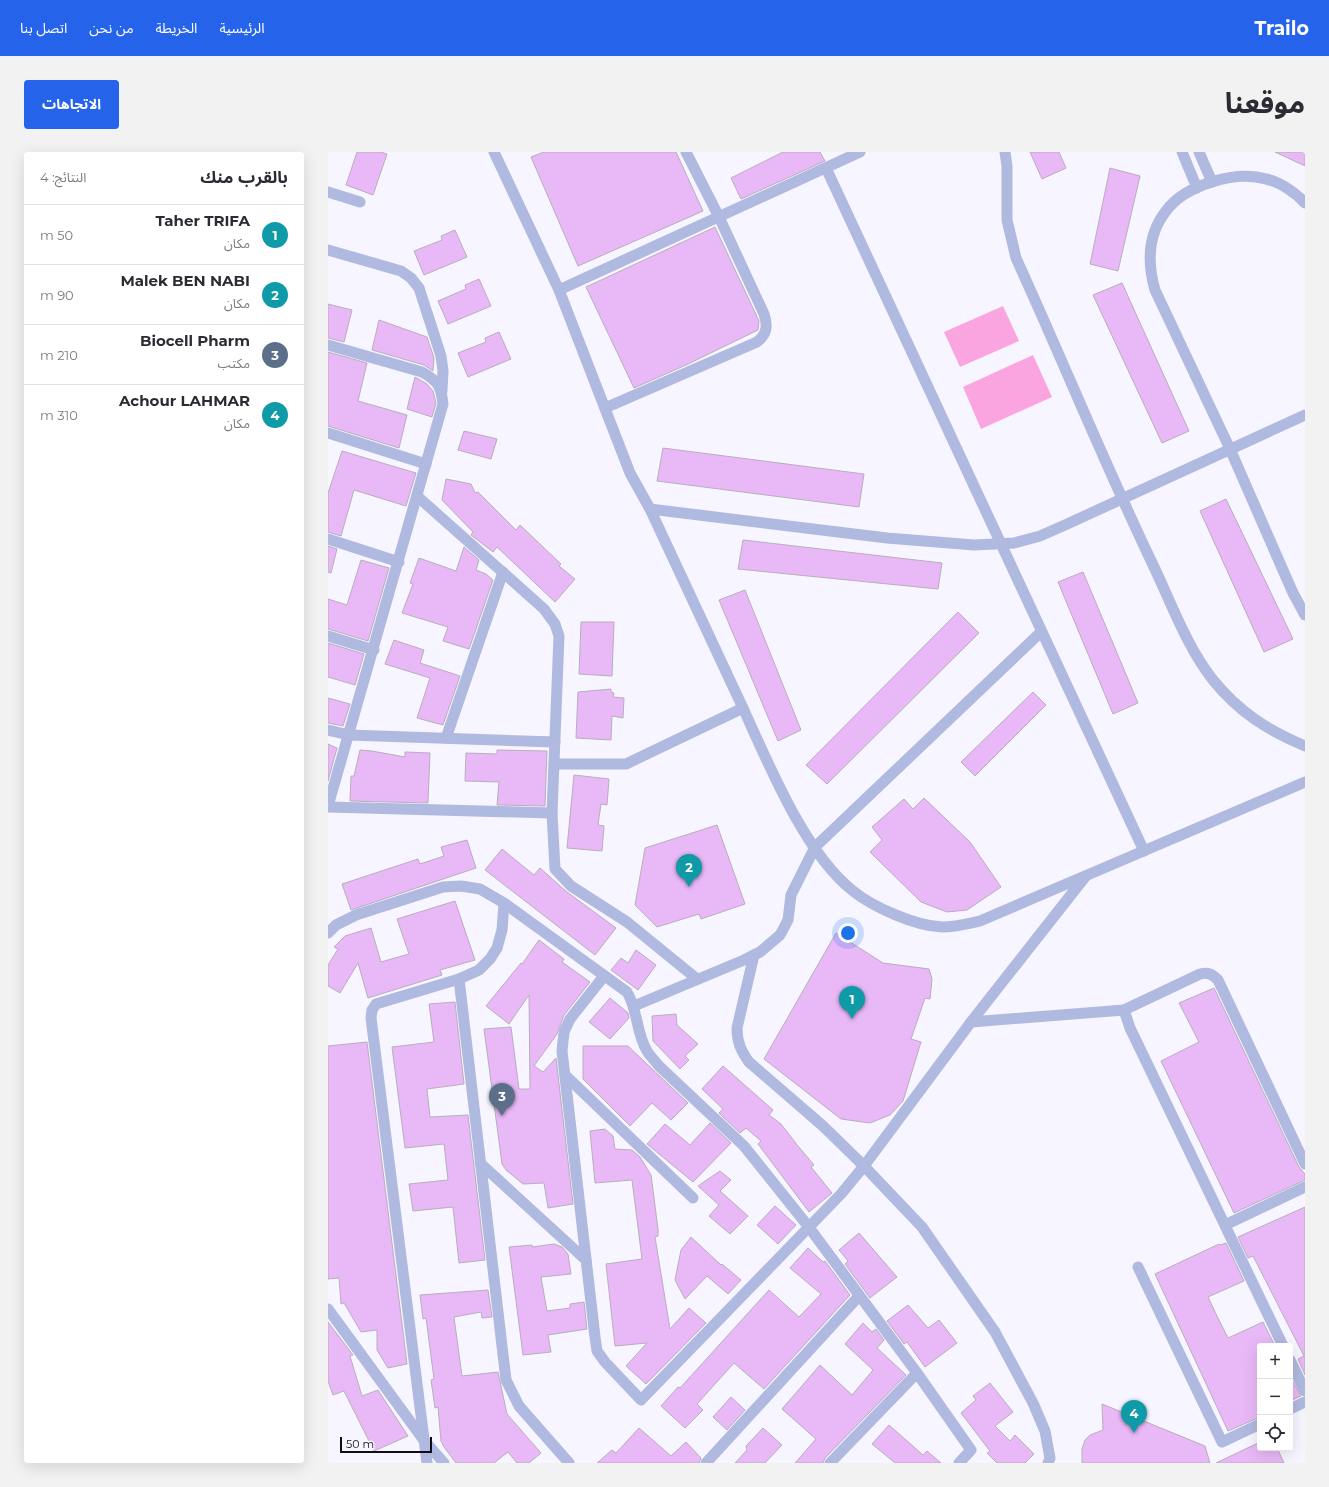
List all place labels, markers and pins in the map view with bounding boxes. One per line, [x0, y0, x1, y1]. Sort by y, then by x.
pin: 2 [676, 854, 702, 887]
pin: 1 [839, 986, 865, 1019]
pin: 3 [489, 1083, 515, 1116]
pin: 4 [1121, 1400, 1147, 1433]

